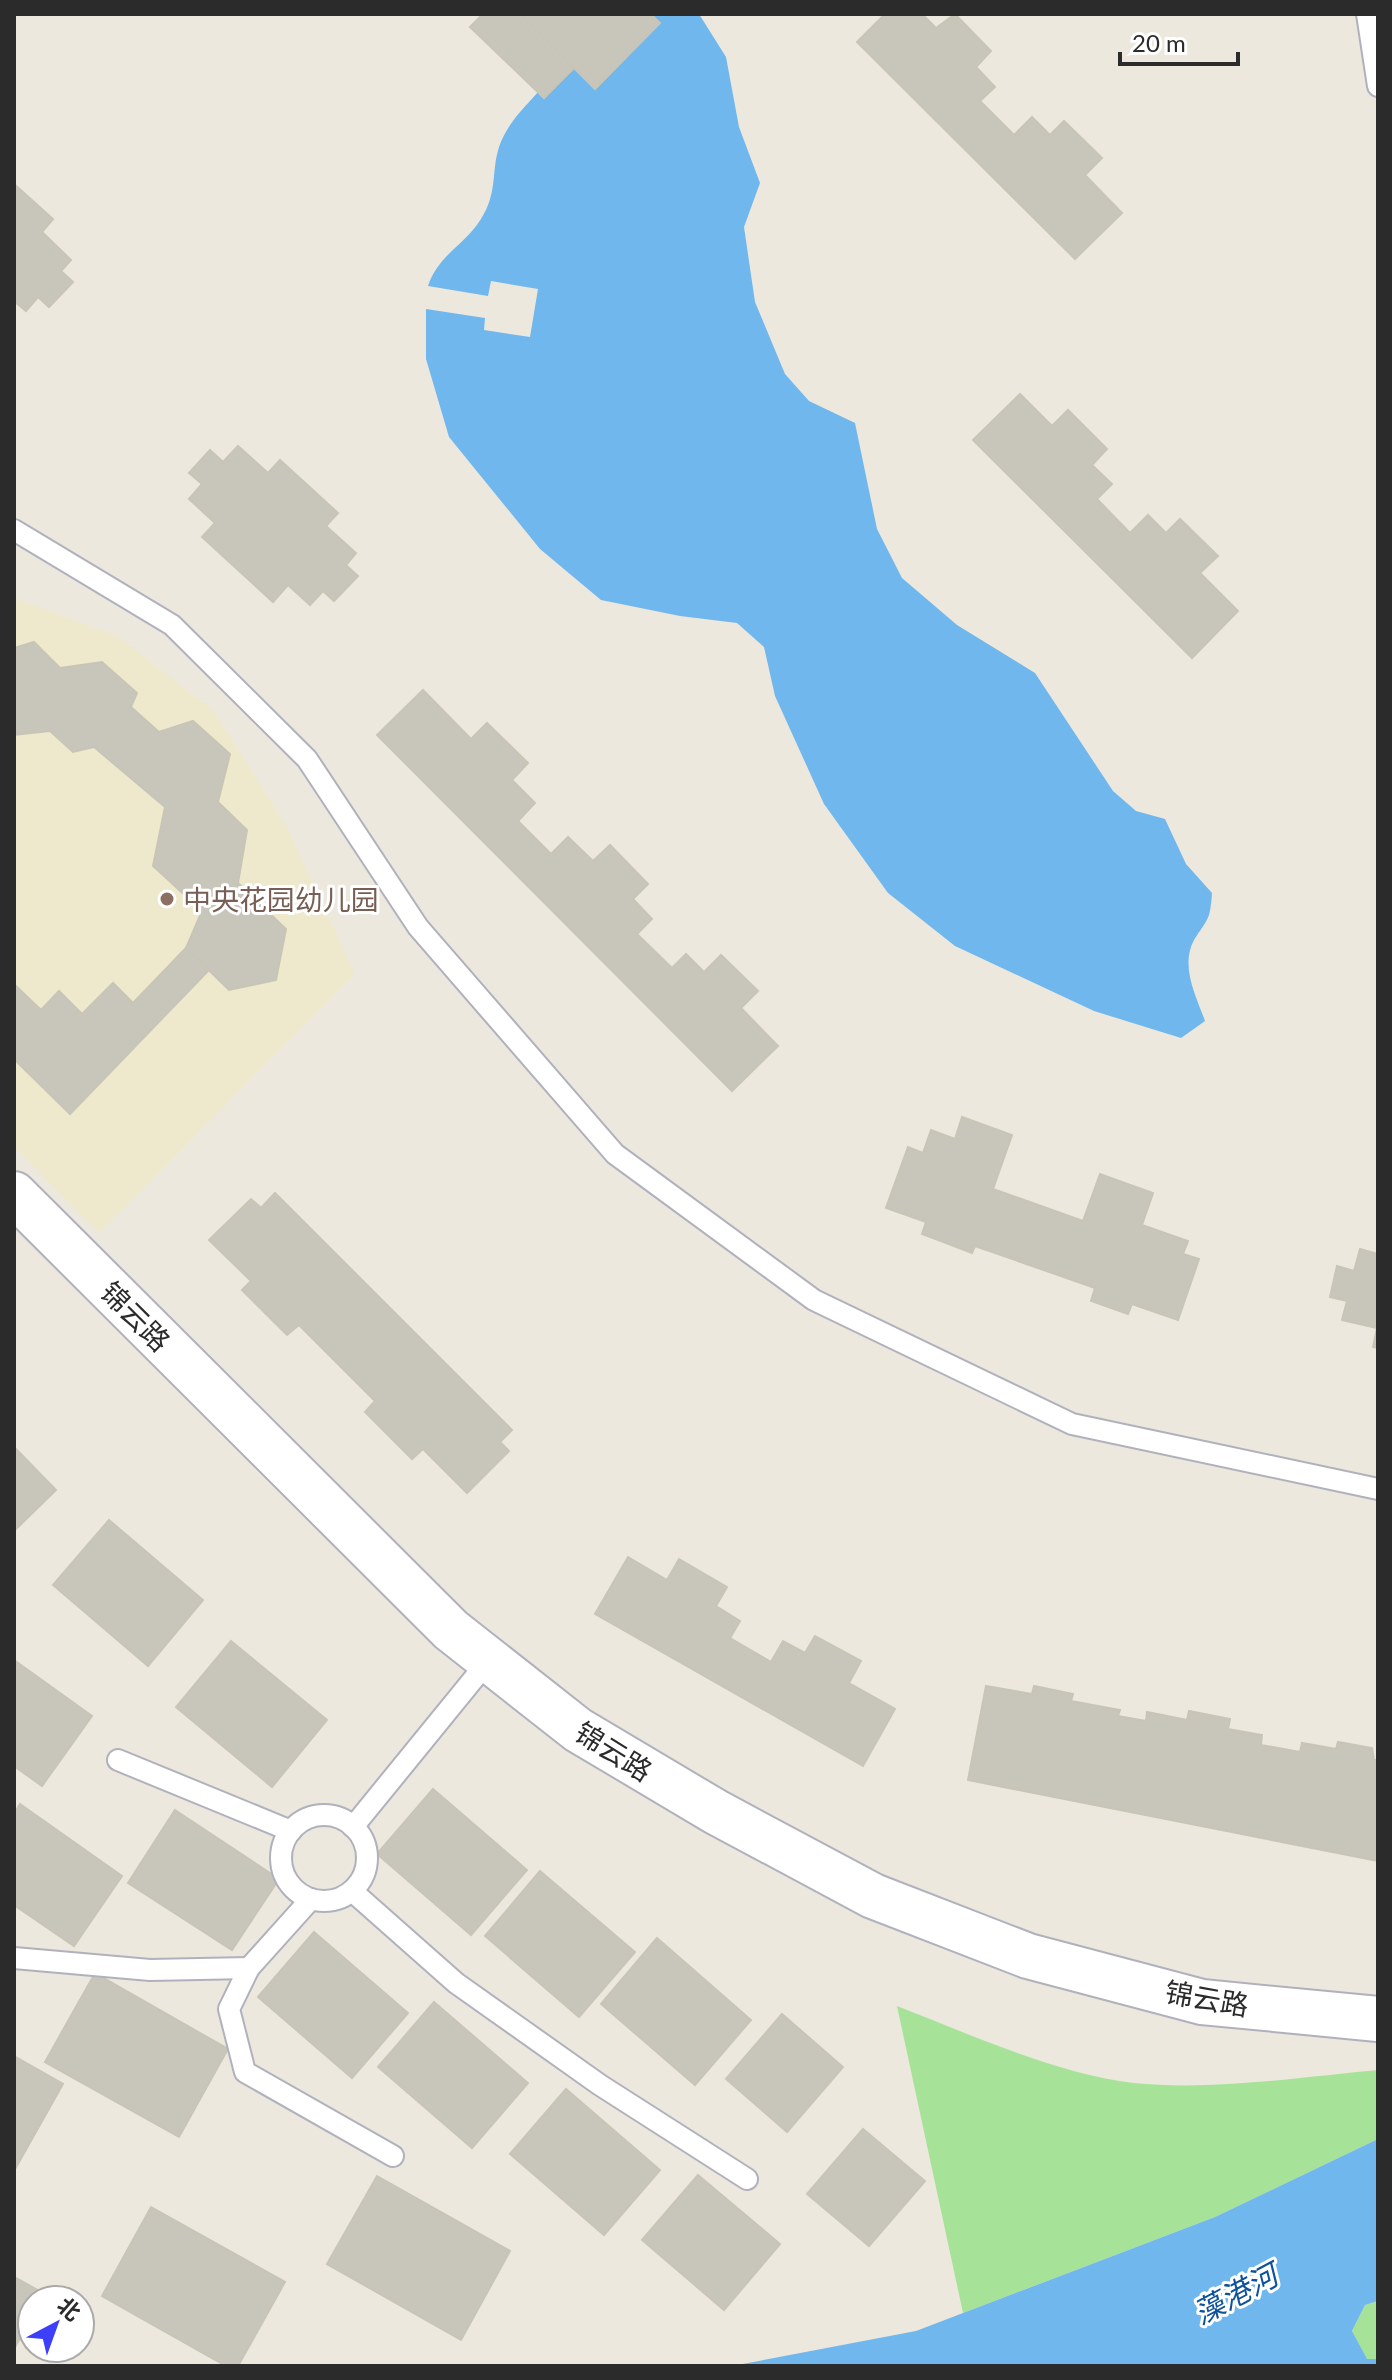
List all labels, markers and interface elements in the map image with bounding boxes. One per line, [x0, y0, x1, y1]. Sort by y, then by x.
scale bar [1120, 16, 1238, 66]
text: 20 m [1132, 28, 1186, 57]
place label: 中央花园幼儿园 [183, 882, 379, 916]
marker: 中央花园幼儿园 [158, 890, 176, 908]
street label: 锦云路 [94, 1274, 178, 1358]
street label: 锦云路 [569, 1714, 659, 1788]
street label: 锦云路 [1163, 1974, 1251, 2022]
water label: 藻港河 [1187, 2254, 1288, 2330]
north arrow [16, 2284, 96, 2364]
text: 北 [52, 2291, 87, 2326]

